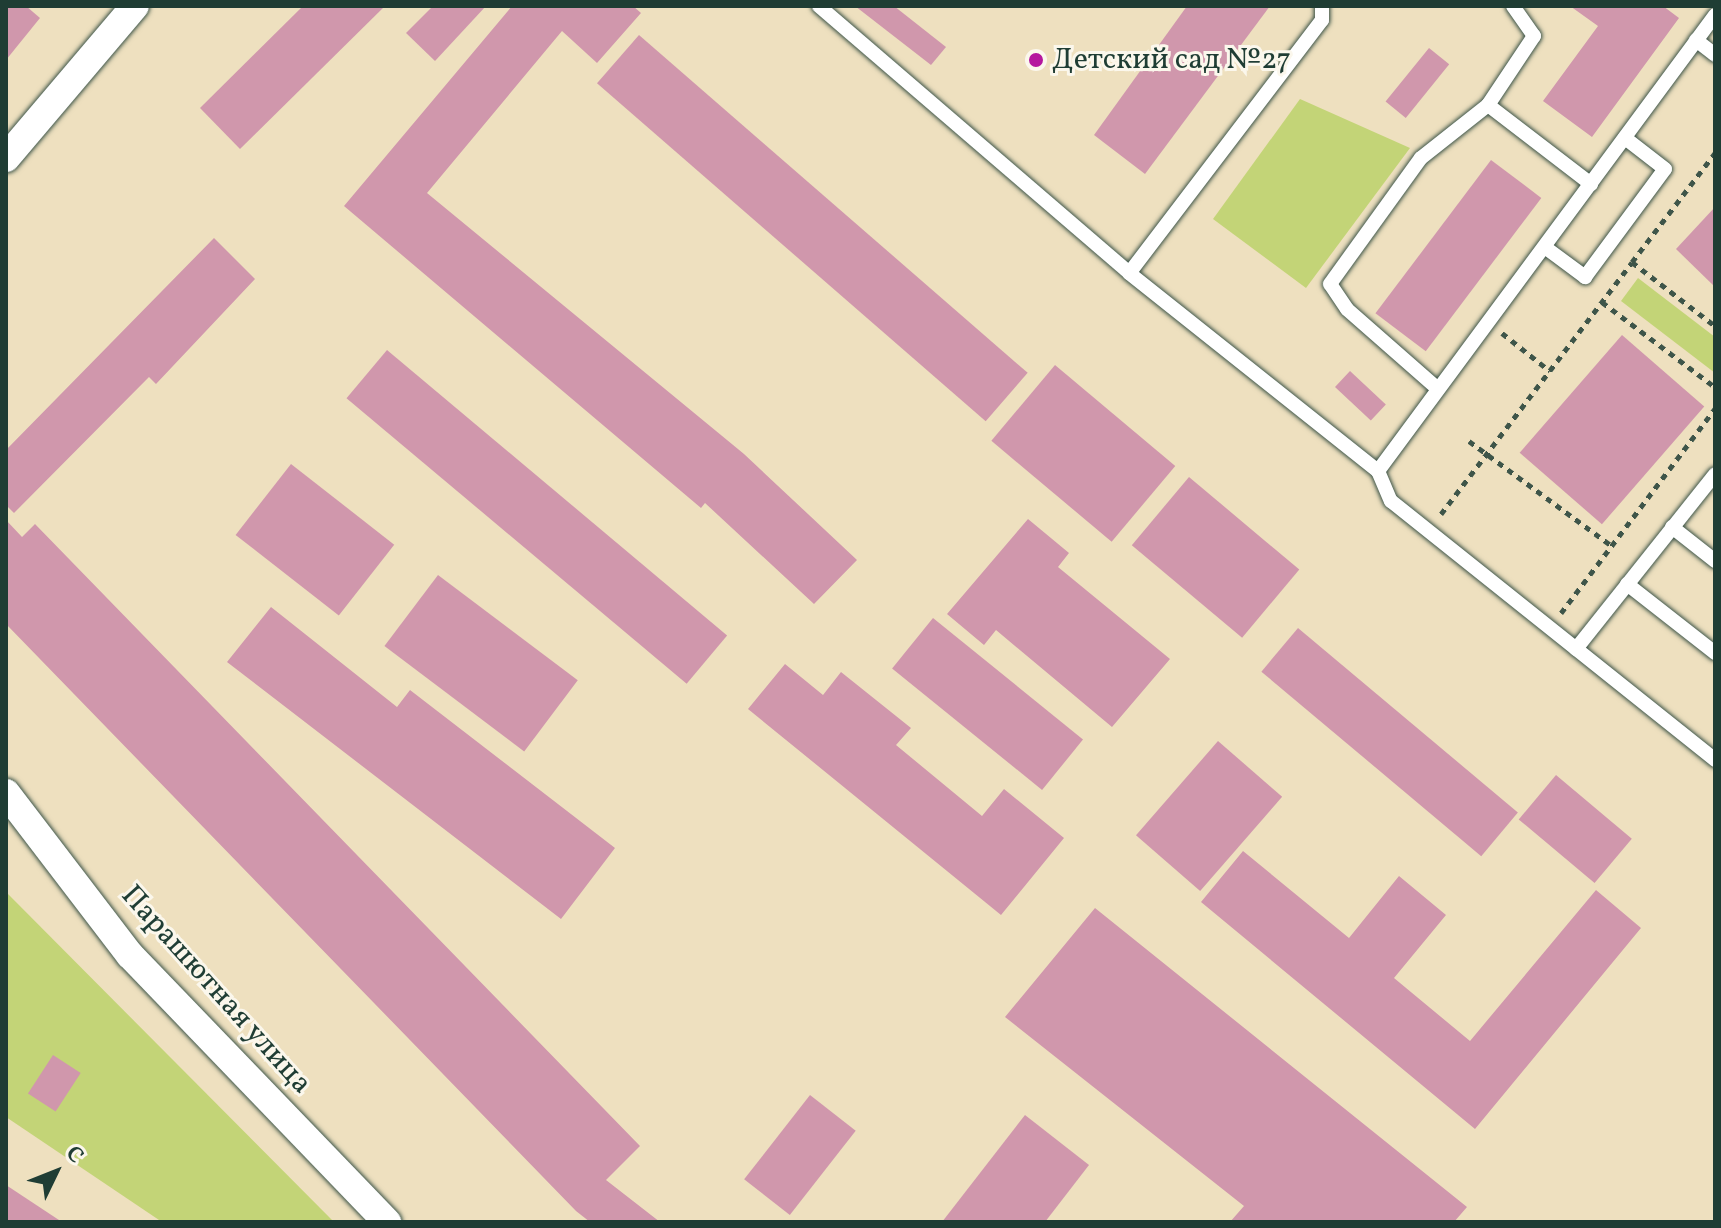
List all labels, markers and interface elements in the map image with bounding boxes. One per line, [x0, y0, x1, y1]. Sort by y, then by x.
place label: Детский сад №27 [1052, 42, 1291, 78]
marker: Детский сад №27 [1027, 51, 1045, 69]
street label: Парашютная улица [113, 878, 319, 1102]
north arrow [16, 1132, 96, 1212]
text: С [58, 1140, 90, 1171]

